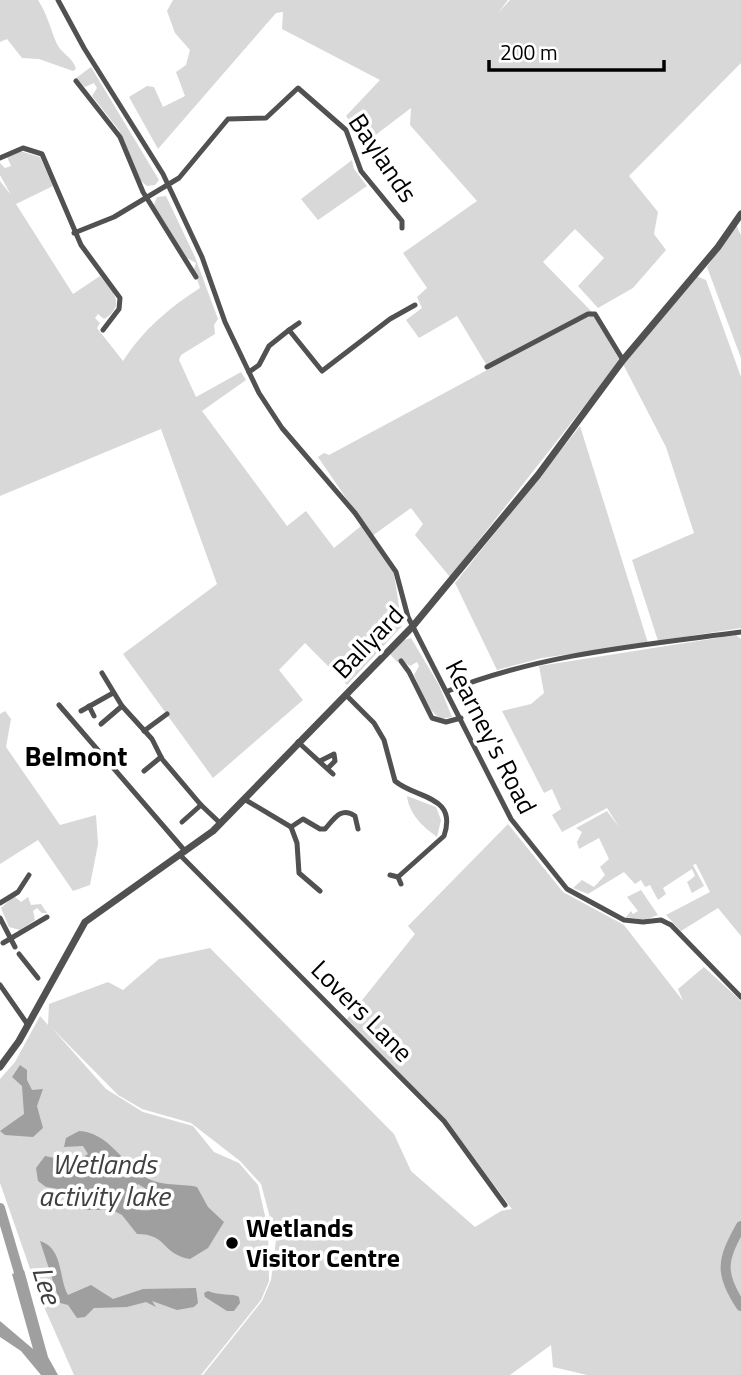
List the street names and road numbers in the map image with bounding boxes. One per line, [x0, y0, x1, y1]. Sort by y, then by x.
street label: Baylands [339, 105, 428, 210]
street label: Ballyard [323, 596, 413, 687]
street label: Kearney's Road [436, 653, 547, 821]
street label: Lovers Lane [302, 951, 422, 1071]

